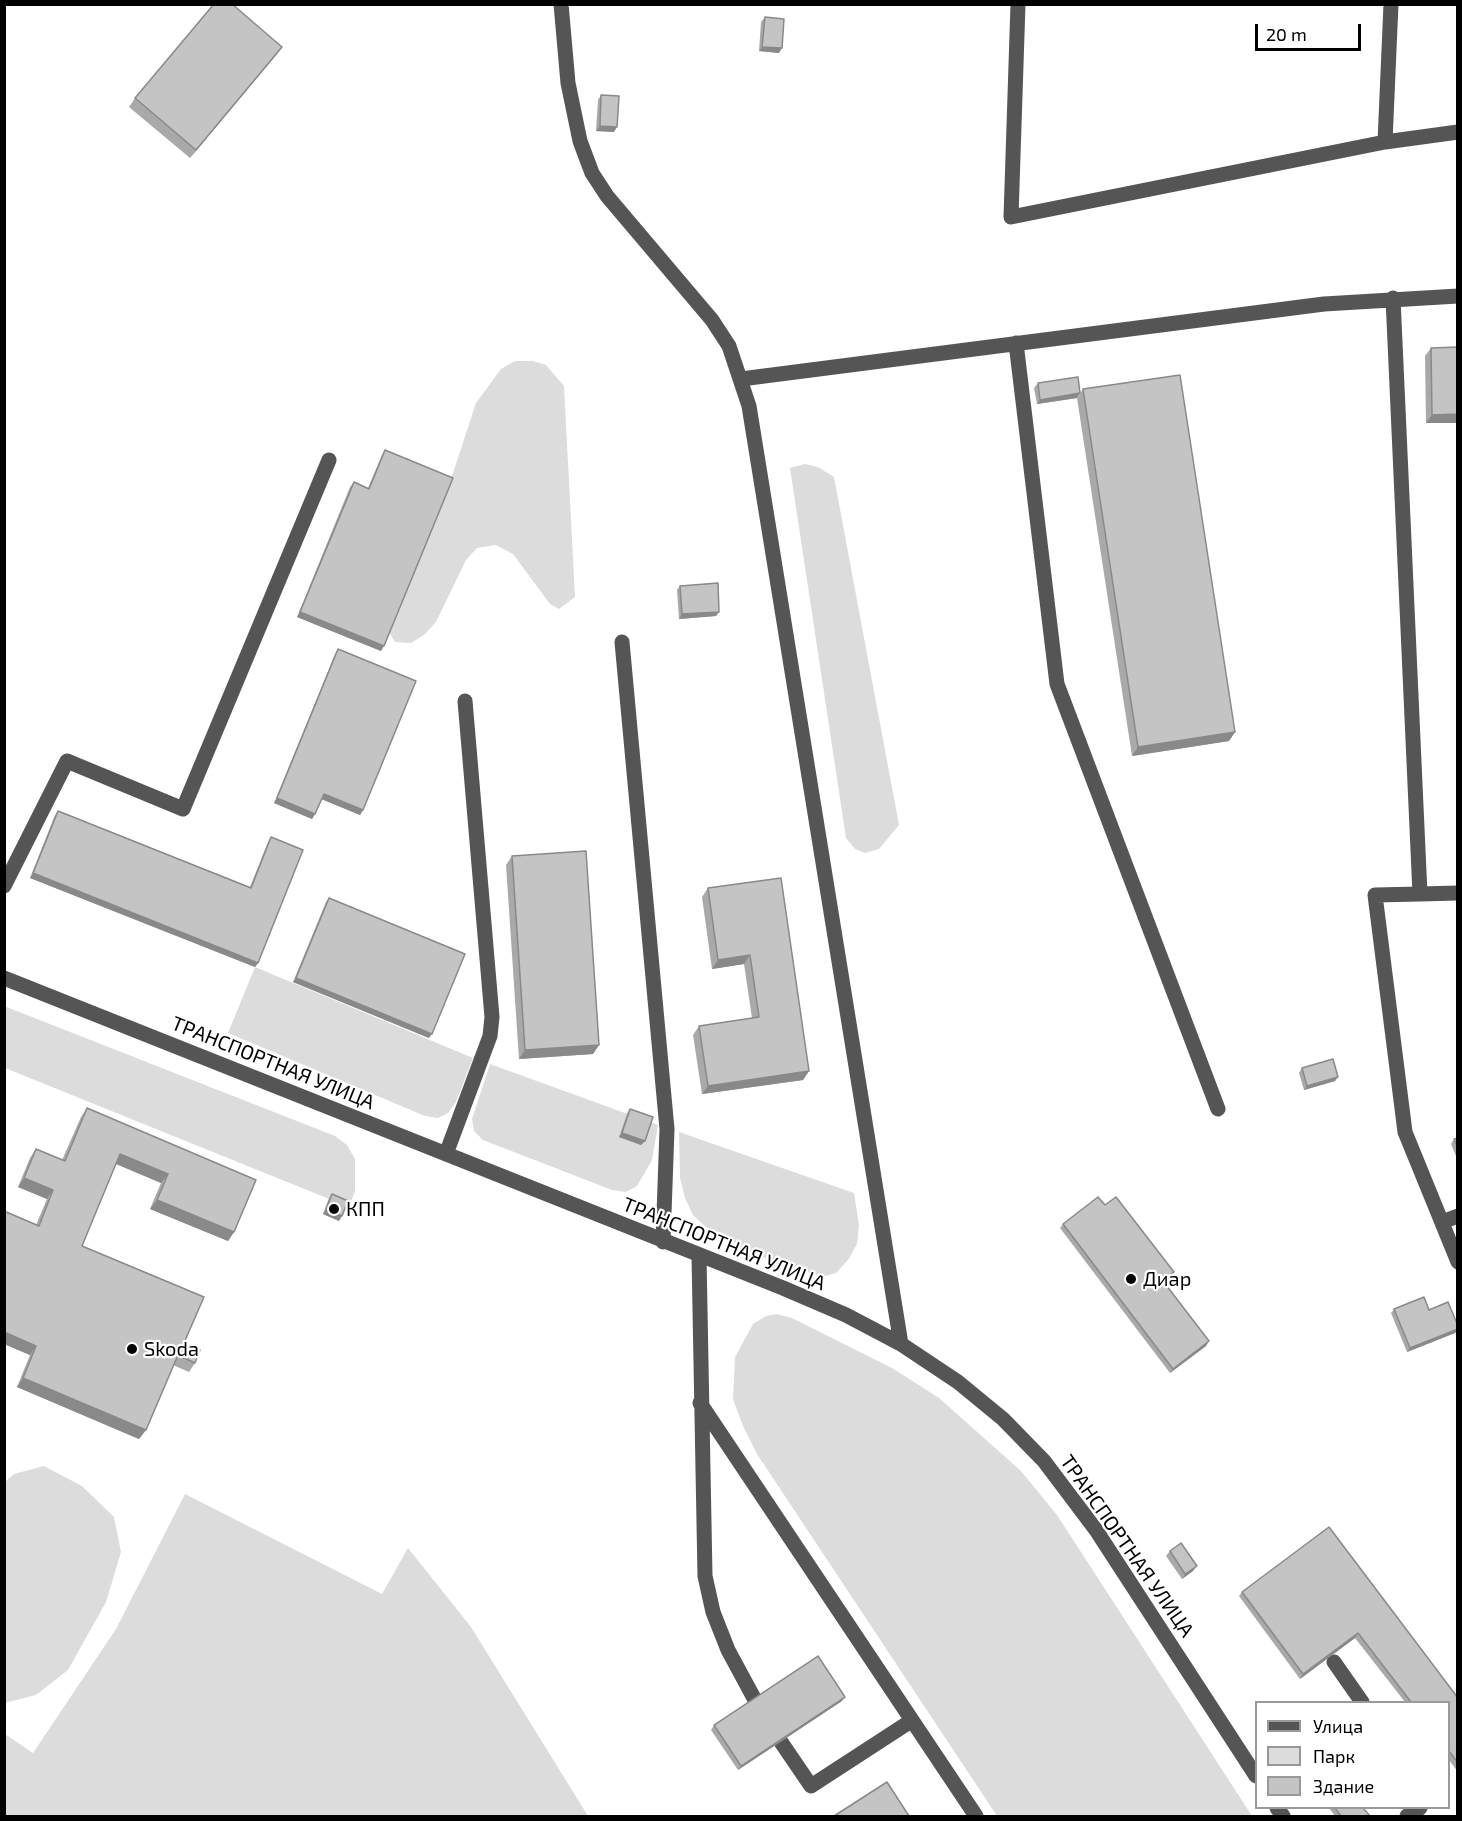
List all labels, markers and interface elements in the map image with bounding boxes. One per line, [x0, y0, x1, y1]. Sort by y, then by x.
scale bar [1258, 12, 1364, 50]
text: 20 m [1266, 23, 1307, 45]
street label: ТРАНСПОРТНАЯ УЛИЦА [168, 1011, 378, 1115]
street label: ТРАНСПОРТНАЯ УЛИЦА [619, 1192, 829, 1296]
place label: КПП [346, 1197, 385, 1221]
marker: КПП [327, 1202, 341, 1216]
place label: Диар [1143, 1267, 1191, 1291]
marker: Диар [1124, 1272, 1138, 1286]
place label: Skoda [144, 1337, 199, 1361]
marker: Skoda [125, 1342, 139, 1356]
street label: ТРАНСПОРТНАЯ УЛИЦА [1055, 1450, 1199, 1642]
legend [1255, 1701, 1450, 1809]
text: Улица [1313, 1715, 1363, 1737]
text: Парк [1313, 1745, 1355, 1767]
text: Здание [1313, 1775, 1374, 1797]

